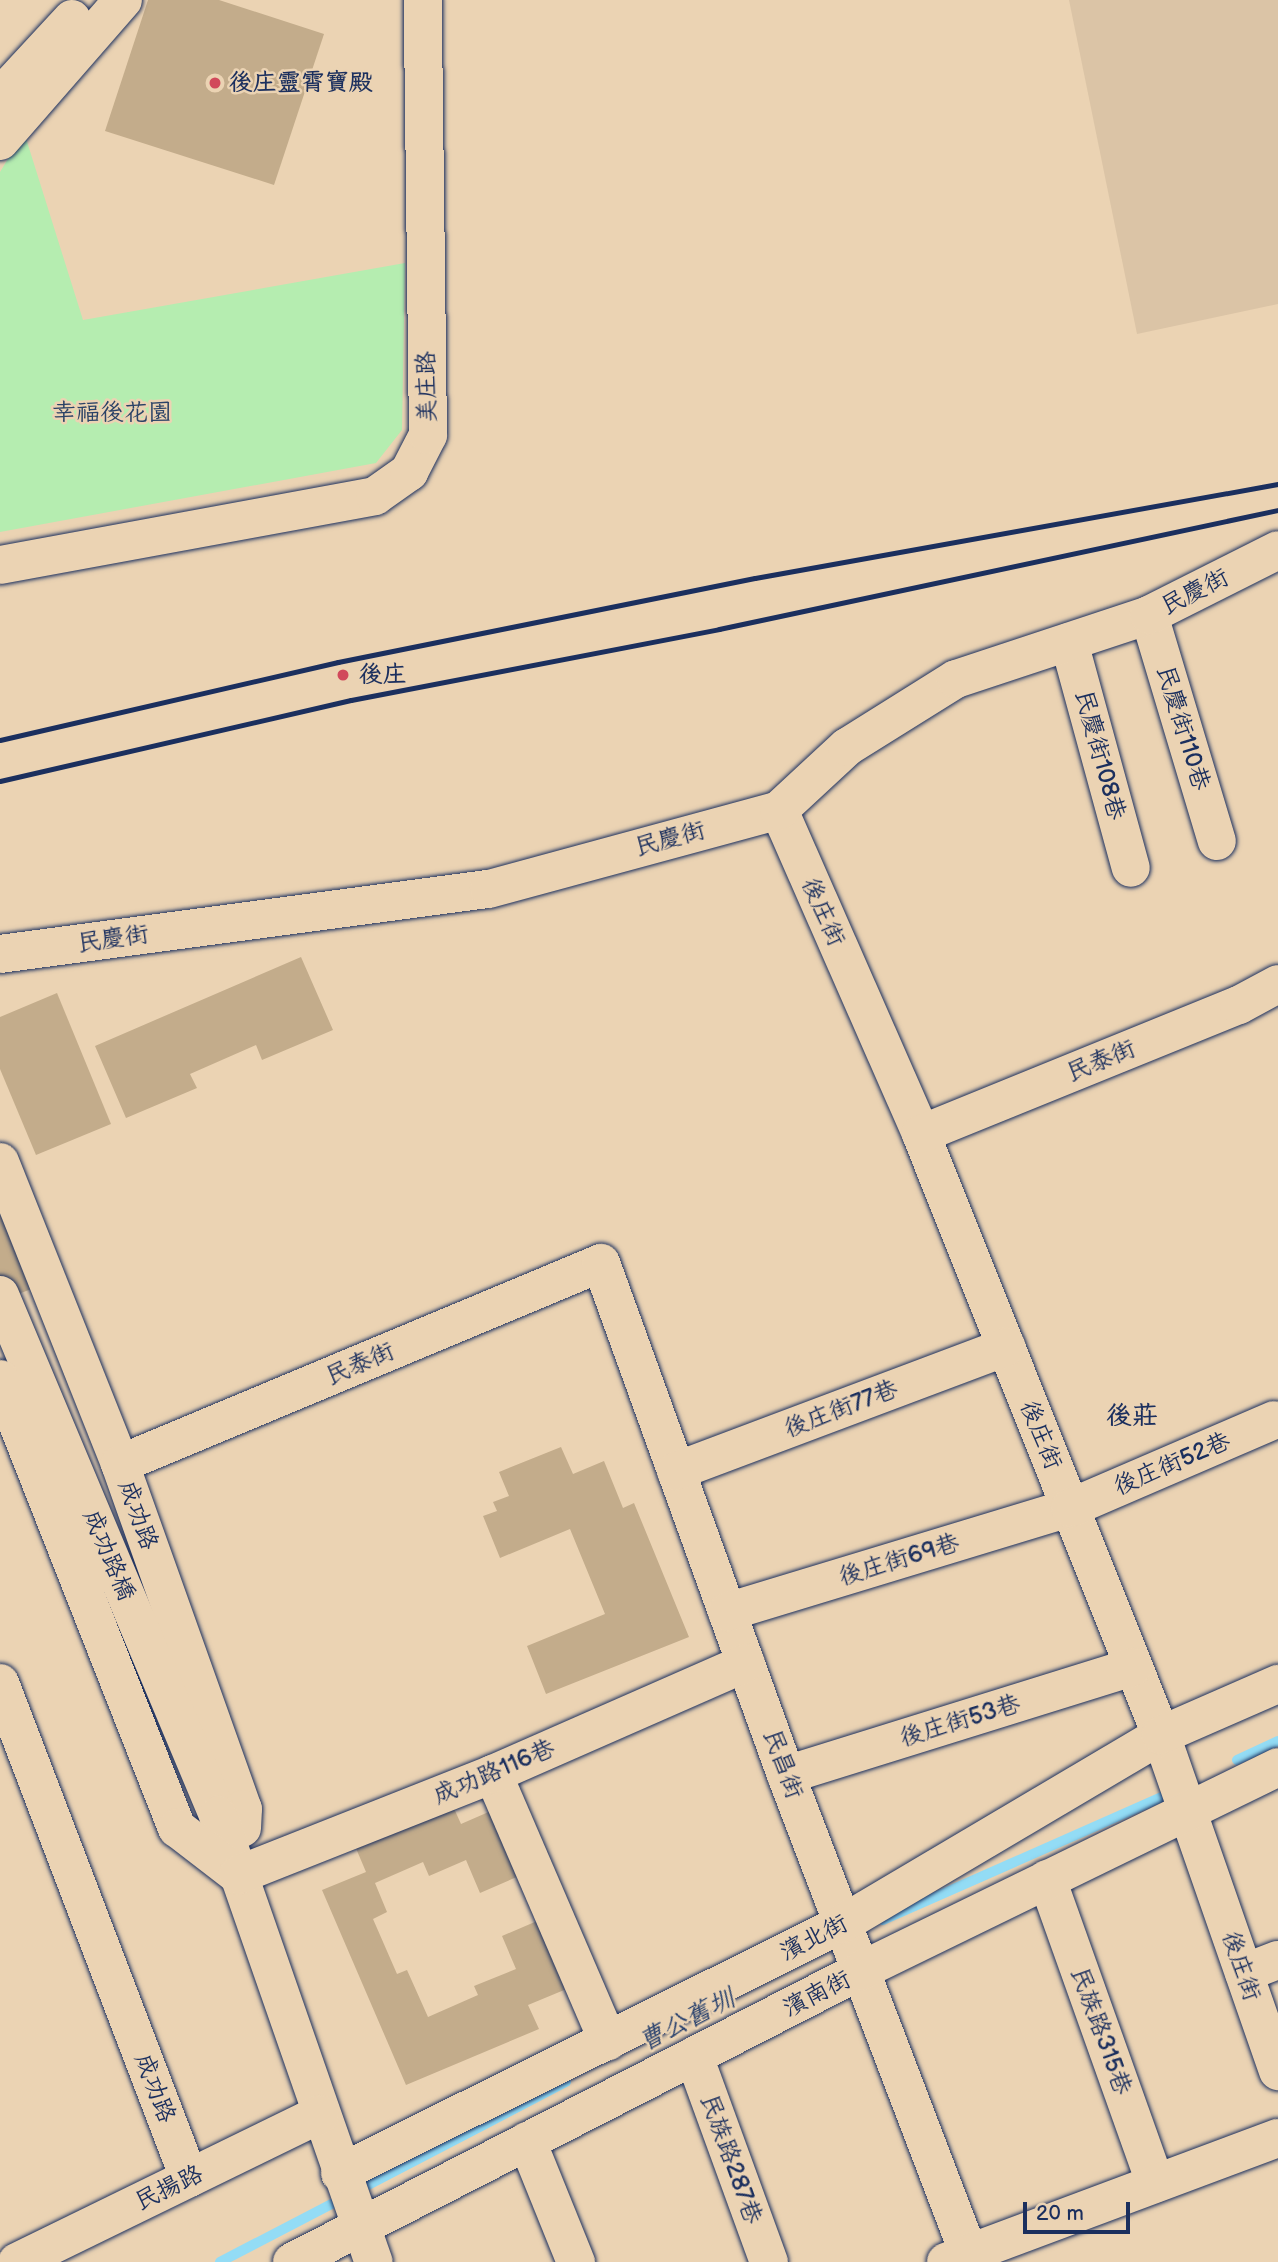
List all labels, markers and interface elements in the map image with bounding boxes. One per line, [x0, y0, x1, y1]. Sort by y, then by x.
place label: 後庄靈霄寶殿 [229, 69, 373, 97]
marker: 後庄靈霄寶殿 [207, 75, 223, 91]
street label: 美庄路 [412, 351, 442, 423]
park label: 幸福後花園 [52, 399, 172, 427]
street label: 民慶街 [1156, 563, 1234, 621]
place label: 後庄 [359, 661, 407, 689]
street label: 民慶街110巷 [1150, 662, 1216, 794]
marker: 後庄 [333, 665, 353, 685]
street label: 民慶街108巷 [1069, 687, 1131, 823]
street label: 民慶街 [631, 816, 709, 862]
street label: 後庄街 [795, 873, 851, 951]
street label: 民慶街 [75, 920, 151, 958]
street label: 民泰街 [1062, 1034, 1140, 1088]
street label: 民泰街 [321, 1337, 399, 1391]
street label: 後庄街77巷 [780, 1374, 902, 1444]
street label: 後庄街 [1014, 1396, 1068, 1474]
district label: 後莊 [1106, 1401, 1158, 1433]
street label: 後庄街52巷 [1109, 1427, 1235, 1501]
street label: 成功路 [112, 1476, 164, 1554]
street label: 成功路橋 [77, 1505, 141, 1605]
street label: 後庄街69巷 [835, 1528, 963, 1592]
street label: 後庄街53巷 [896, 1689, 1024, 1753]
street label: 民昌街 [757, 1725, 809, 1803]
street label: 成功路116巷 [429, 1733, 559, 1811]
street label: 濱北街 [775, 1909, 853, 1967]
street label: 後庄街 [1216, 1927, 1266, 2005]
street label: 民族路315巷 [1065, 1963, 1137, 2099]
street label: 濱南街 [778, 1965, 856, 2023]
water label: 曹公舊圳 [634, 1983, 740, 2059]
street label: 成功路 [129, 2049, 181, 2127]
street label: 民族路287巷 [694, 2090, 768, 2228]
street label: 民揚路 [130, 2159, 208, 2217]
scale bar [1026, 2188, 1133, 2232]
text: 20 m [1036, 2201, 1084, 2226]

